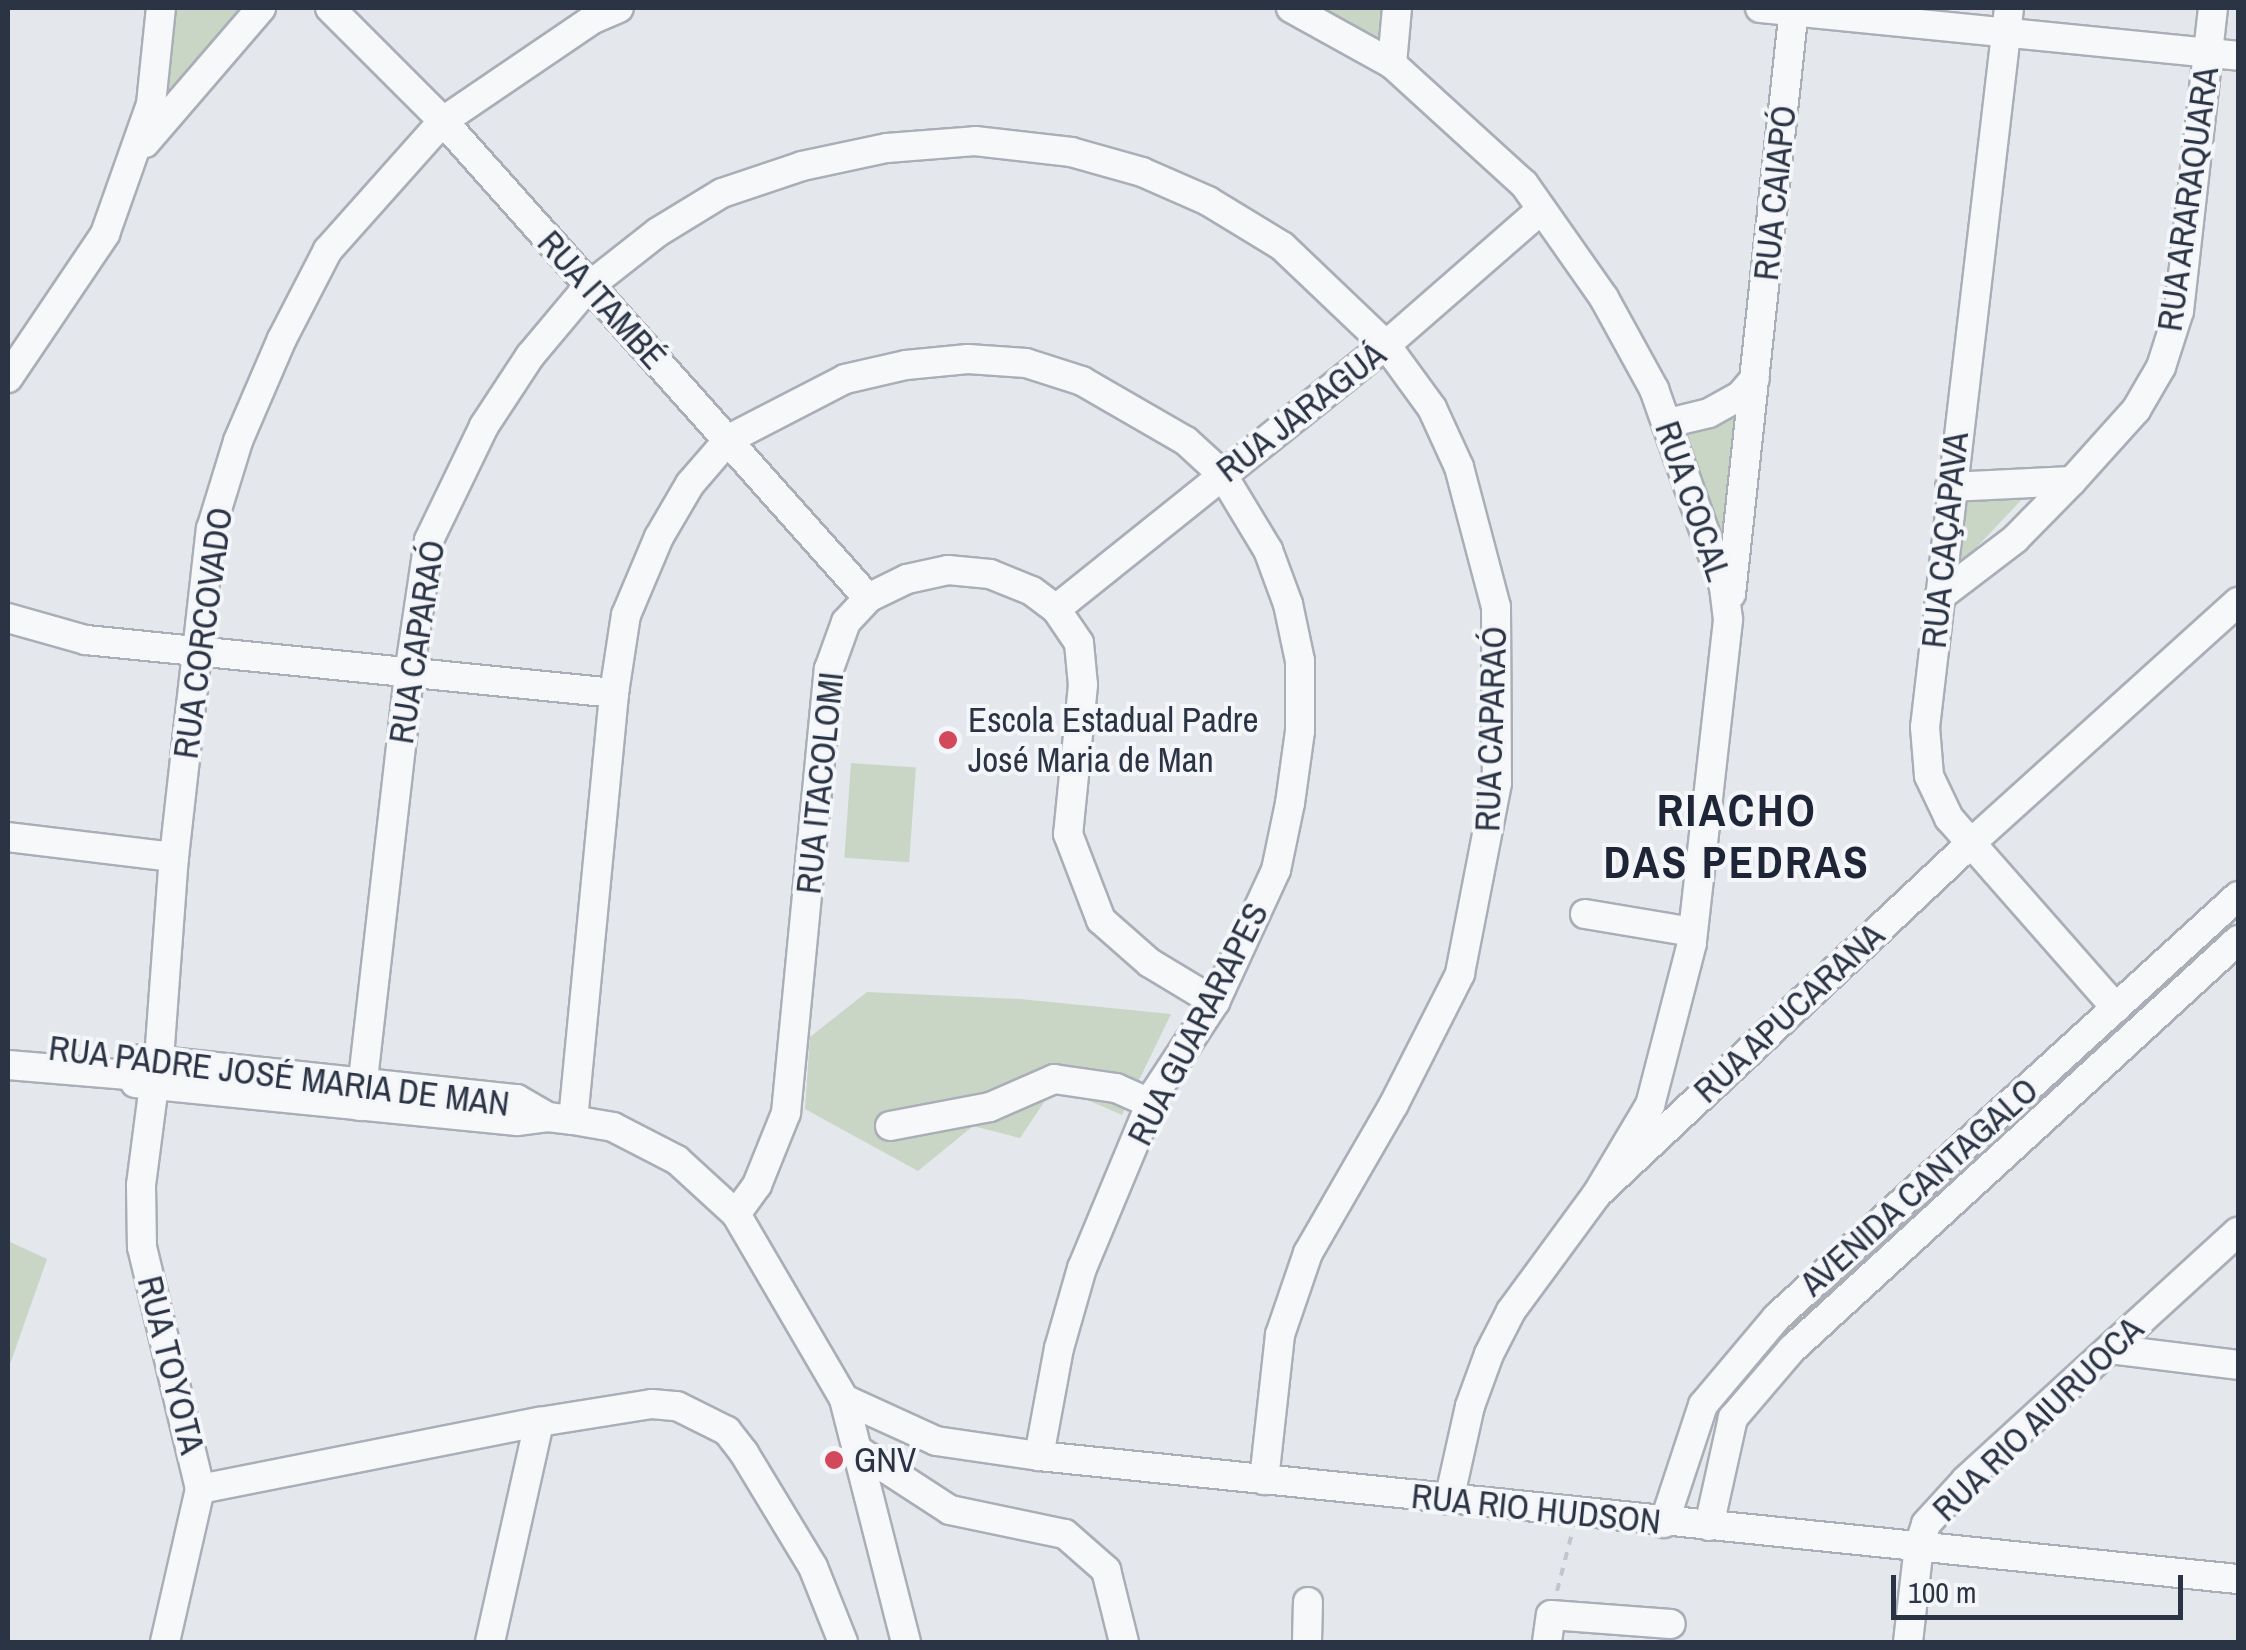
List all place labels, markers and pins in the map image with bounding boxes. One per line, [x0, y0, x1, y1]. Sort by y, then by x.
place label: Escola Estadual Padre José Maria de Man [968, 699, 1258, 781]
marker: Escola Estadual Padre José Maria de Man [937, 729, 959, 751]
place label: GNV [854, 1439, 916, 1481]
marker: GNV [823, 1449, 845, 1471]

